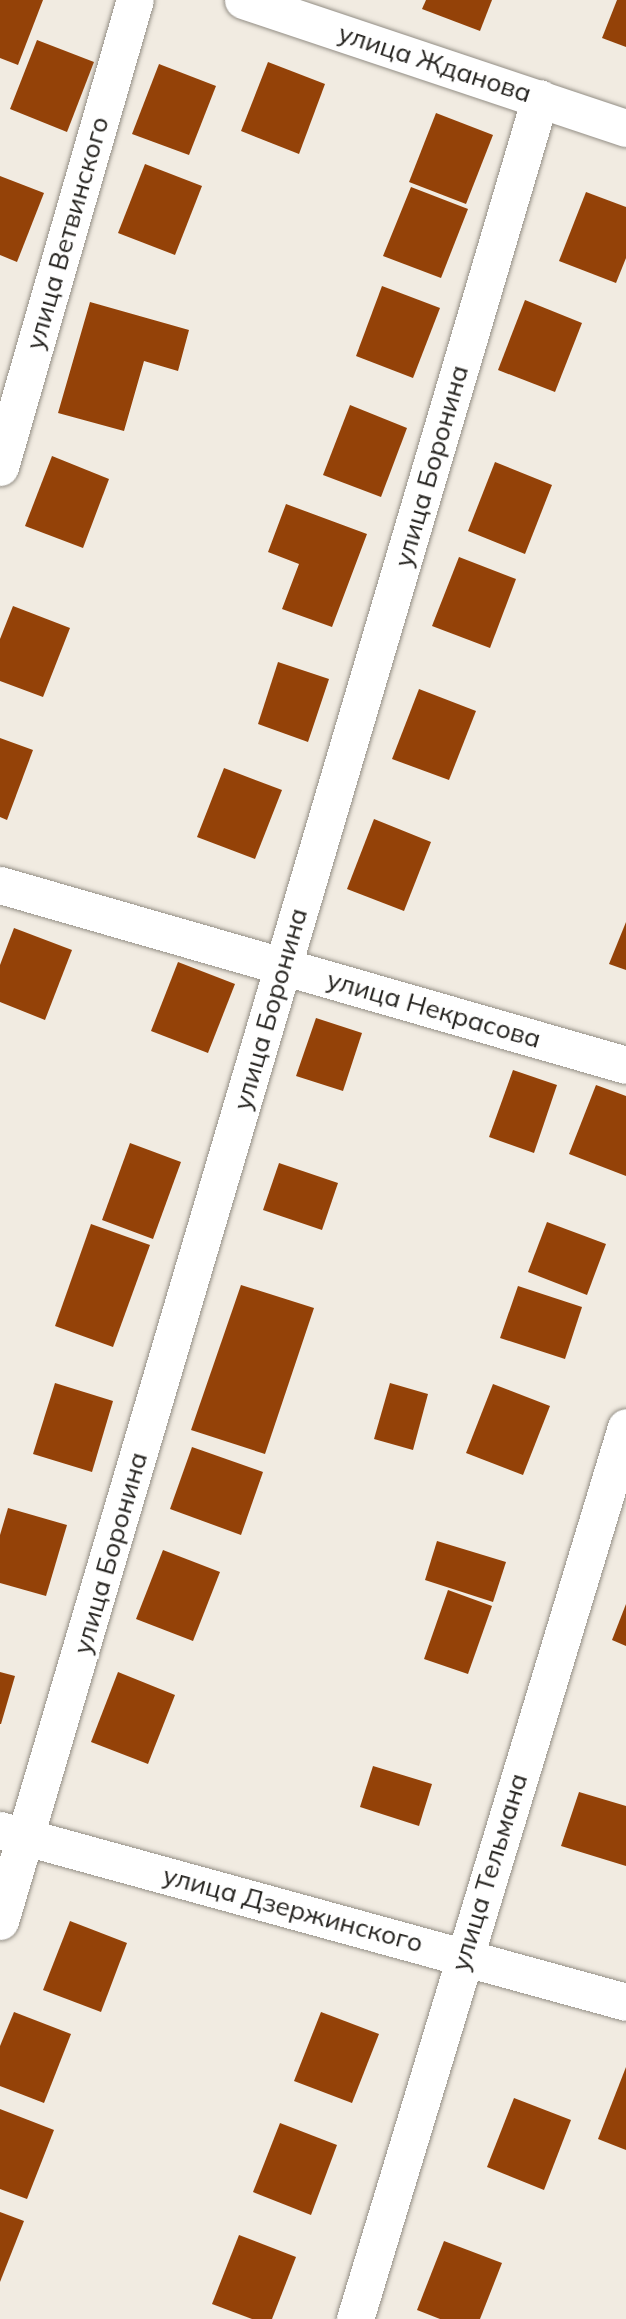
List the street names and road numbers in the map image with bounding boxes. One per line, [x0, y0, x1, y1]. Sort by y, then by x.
street label: улица Жданова [335, 17, 535, 109]
street label: улица Ветвинского [19, 113, 115, 353]
street label: улица Боронина [387, 361, 475, 571]
street label: улица Боронина [226, 904, 314, 1114]
street label: улица Некрасова [323, 964, 545, 1054]
street label: улица Боронина [66, 1448, 154, 1658]
street label: улица Тельмана [444, 1769, 534, 1975]
street label: улица Дзержинского [160, 1859, 426, 1959]

